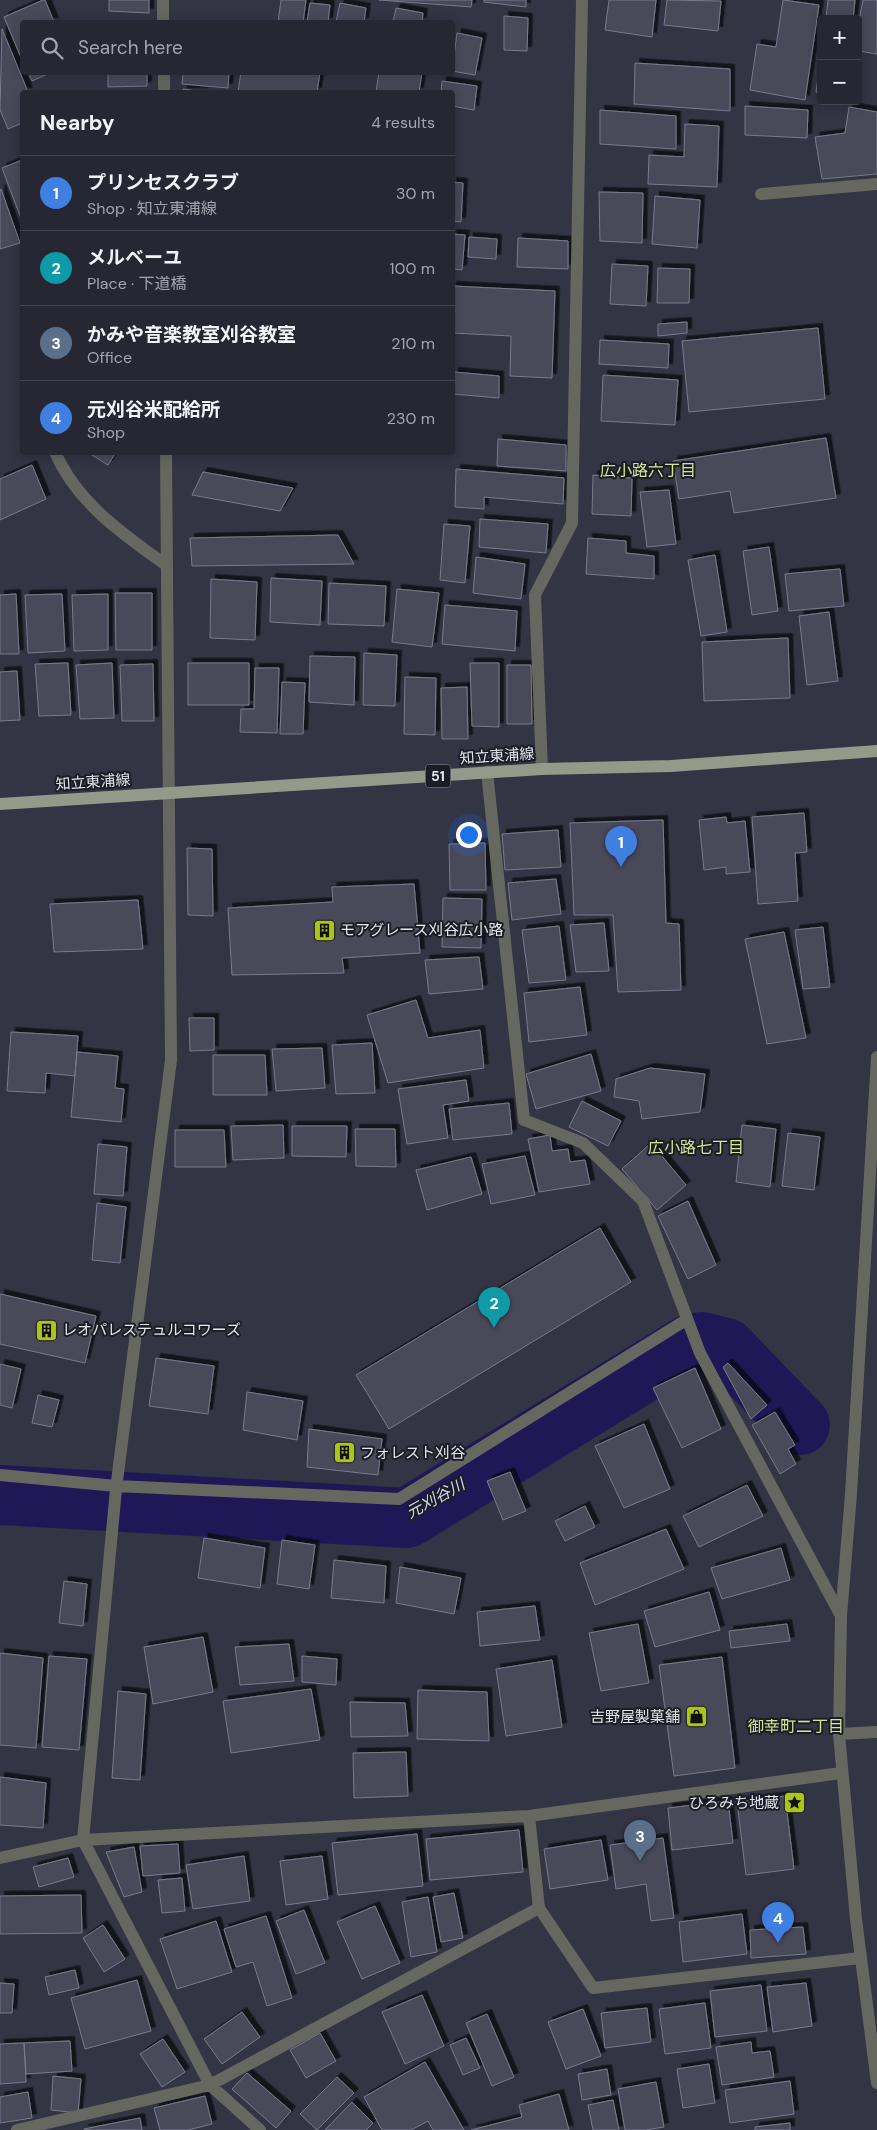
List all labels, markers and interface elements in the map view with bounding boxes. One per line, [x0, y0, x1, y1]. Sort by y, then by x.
map controls [817, 15, 862, 105]
button: + [817, 15, 862, 60]
search box [20, 20, 455, 75]
icon: search [38, 34, 66, 62]
text: Search here [78, 35, 183, 60]
button: − [817, 60, 862, 105]
text: Nearby [40, 109, 114, 137]
text: 4 results [371, 112, 435, 133]
text: プリンセスクラブ [87, 170, 239, 195]
text: 1 [53, 183, 59, 204]
text: 30 m [396, 183, 435, 204]
text: Shop · 知立東浦線 [87, 198, 217, 219]
text: メルベーユ [87, 245, 182, 270]
text: 2 [51, 258, 61, 279]
text: 100 m [390, 258, 435, 279]
text: Place · 下道橋 [87, 273, 186, 294]
text: かみや音楽教室刈谷教室 [87, 322, 296, 347]
text: 3 [51, 333, 61, 354]
text: 210 m [391, 333, 435, 354]
text: Office [87, 347, 132, 368]
text: 元刈谷米配給所 [87, 397, 220, 422]
text: 4 [51, 408, 61, 429]
text: 230 m [387, 408, 435, 429]
text: Shop [87, 422, 125, 443]
district label: 広小路六丁目 [600, 460, 696, 481]
street label: 知立東浦線 [459, 743, 535, 769]
road number: 51 [426, 764, 450, 788]
street label: 知立東浦線 [55, 769, 131, 795]
your location [456, 822, 482, 848]
pin: 1 [605, 826, 637, 867]
building icon: モアグレース刈谷広小路 [312, 918, 336, 942]
place label: モアグレース刈谷広小路 [340, 920, 504, 940]
district label: 広小路七丁目 [648, 1137, 744, 1158]
pin: 2 [478, 1287, 510, 1328]
building icon: レオパレステュルコワーズ [34, 1318, 58, 1342]
place label: レオパレステュルコワーズ [62, 1320, 241, 1340]
building icon: フォレスト刈谷 [332, 1441, 356, 1465]
place label: フォレスト刈谷 [360, 1443, 465, 1463]
water label: 元刈谷川 [402, 1473, 470, 1523]
shop icon: 吉野屋製菓舗 [684, 1705, 708, 1729]
place label: 吉野屋製菓舗 [590, 1707, 680, 1727]
district label: 御幸町二丁目 [748, 1716, 844, 1737]
place icon: ひろみち地蔵 [783, 1791, 807, 1815]
place label: ひろみち地蔵 [689, 1793, 779, 1813]
pin: 3 [624, 1820, 656, 1861]
pin: 4 [762, 1902, 794, 1943]

